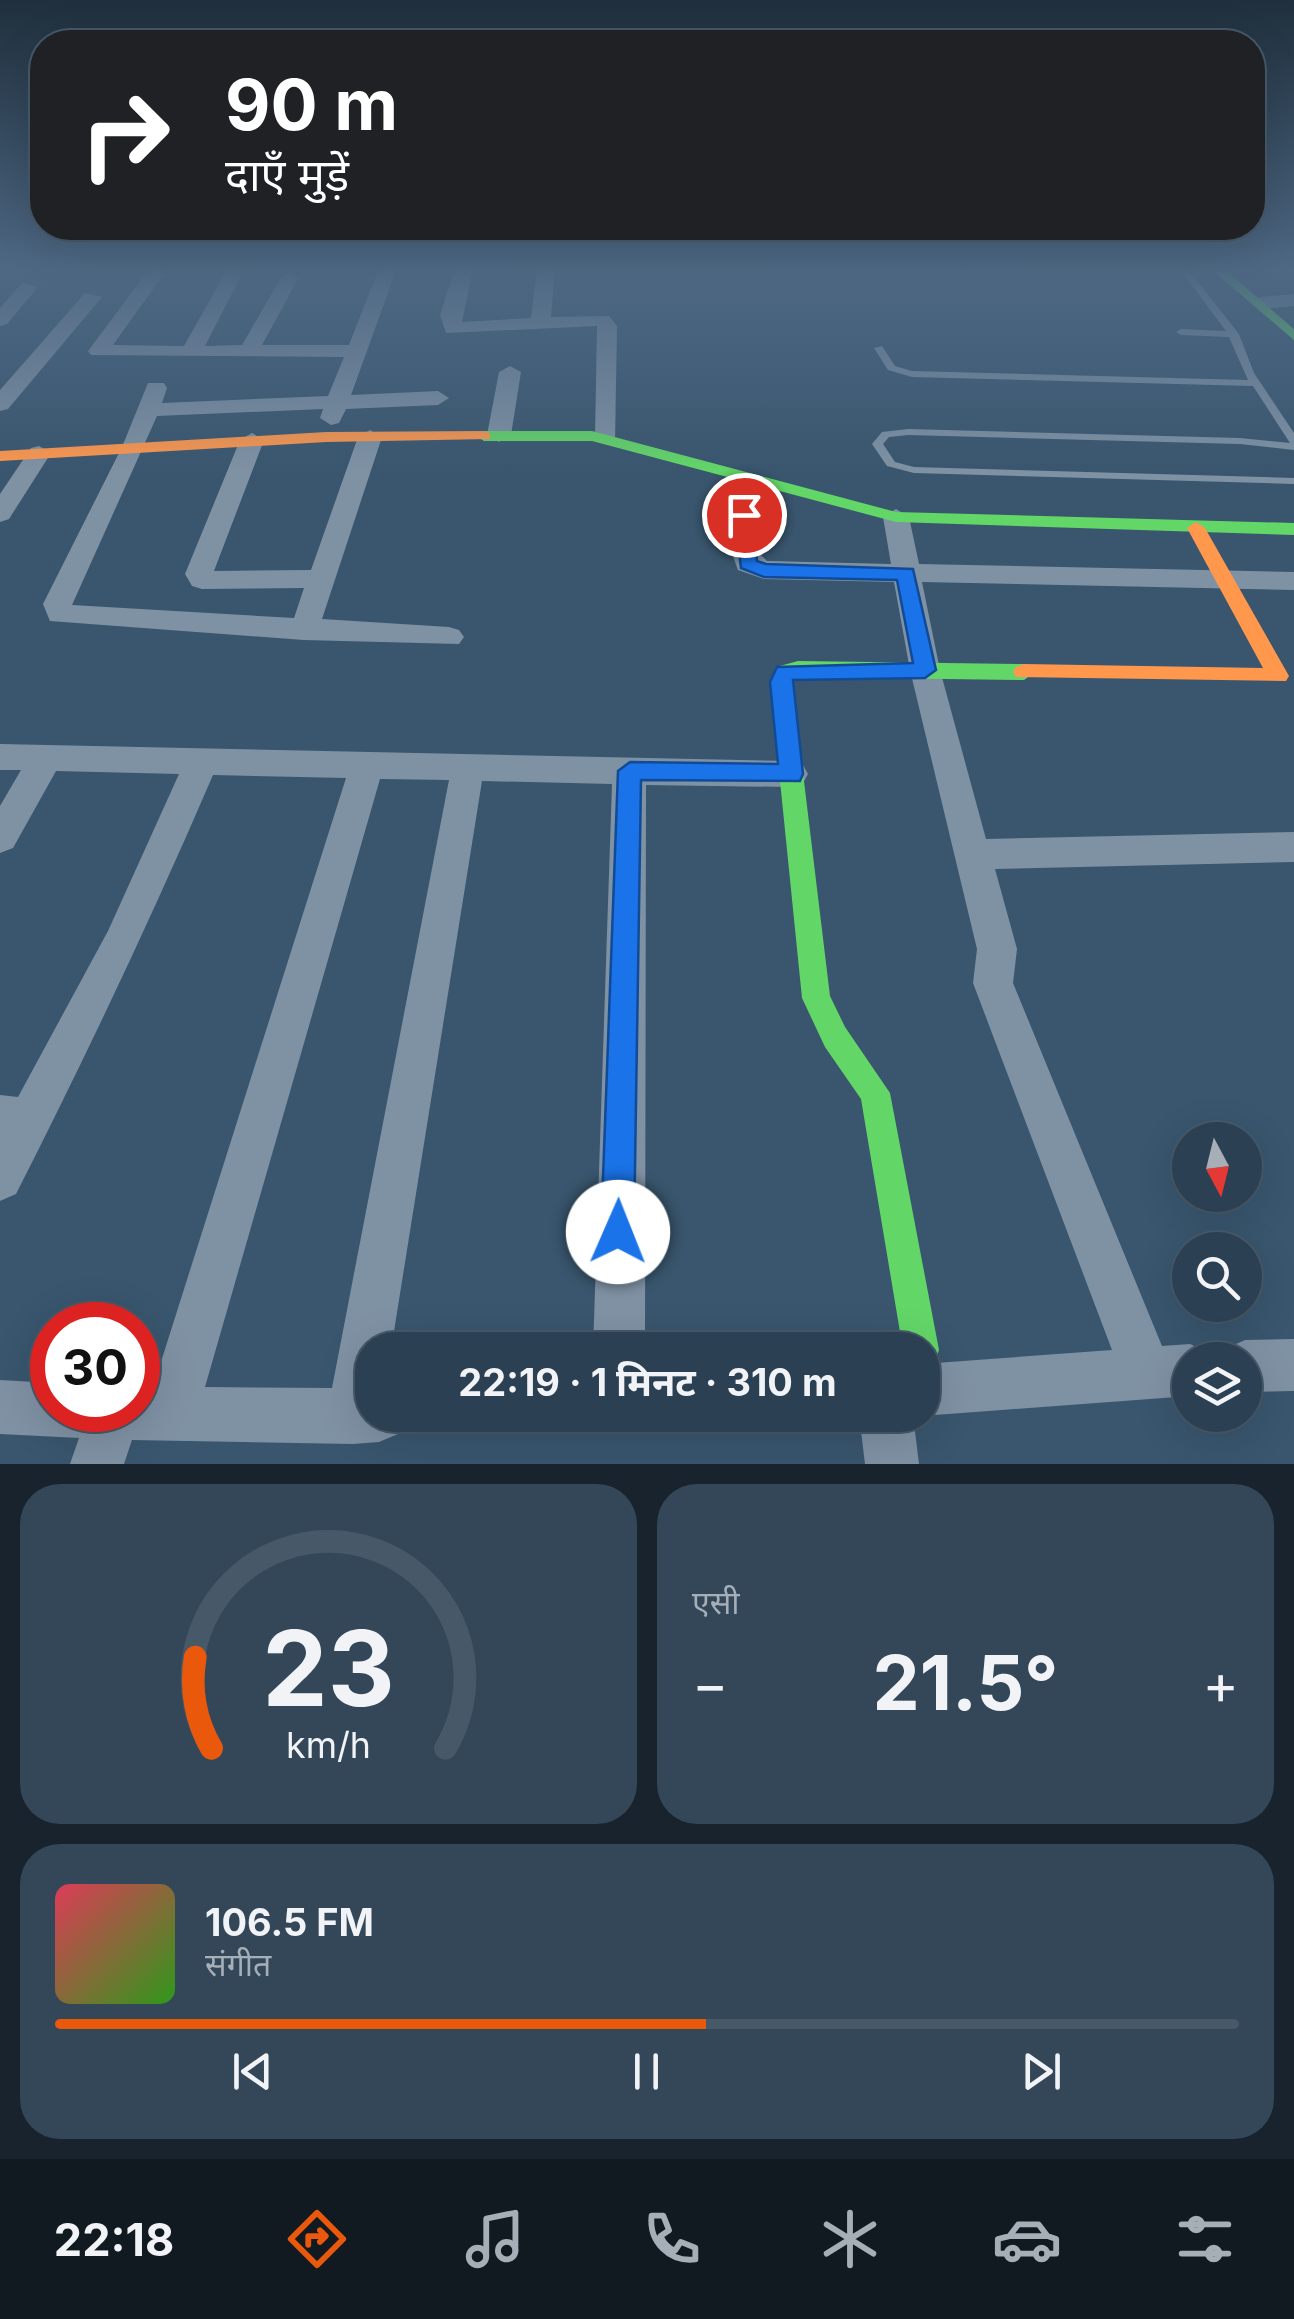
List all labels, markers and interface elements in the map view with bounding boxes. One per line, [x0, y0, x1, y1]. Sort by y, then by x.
text: 90 m [225, 62, 398, 147]
icon: right [60, 70, 190, 200]
text: दाएँ मुड़ें [225, 147, 349, 202]
pin [702, 473, 787, 558]
icon: arrive [717, 488, 772, 543]
north arrow [1172, 1122, 1262, 1212]
map controls [1172, 1122, 1262, 1432]
position arrow [566, 1180, 670, 1284]
button: search [1172, 1232, 1262, 1322]
speed limit sign: 30 [30, 1302, 160, 1432]
button: layers [1172, 1342, 1262, 1432]
text: 22:19 · 1 मिनट · 310 m [458, 1359, 837, 1405]
text: एसी [692, 1583, 740, 1622]
text: 23 [262, 1605, 395, 1731]
text: 21.5° [872, 1637, 1059, 1728]
text: − [692, 1651, 728, 1717]
text: + [1203, 1651, 1239, 1717]
text: km/h [286, 1723, 371, 1767]
text: 106.5 FM [205, 1899, 374, 1945]
text: संगीत [205, 1945, 271, 1984]
icon: previous [225, 2044, 280, 2099]
icon: pause [619, 2044, 674, 2099]
icon: next [1014, 2044, 1069, 2099]
icon: directions [282, 2204, 352, 2274]
icon: music [460, 2204, 530, 2274]
icon: phone [637, 2204, 707, 2274]
icon: climate [815, 2204, 885, 2274]
icon: car [992, 2204, 1062, 2274]
icon: filters [1170, 2204, 1240, 2274]
text: 22:18 [54, 2212, 174, 2267]

